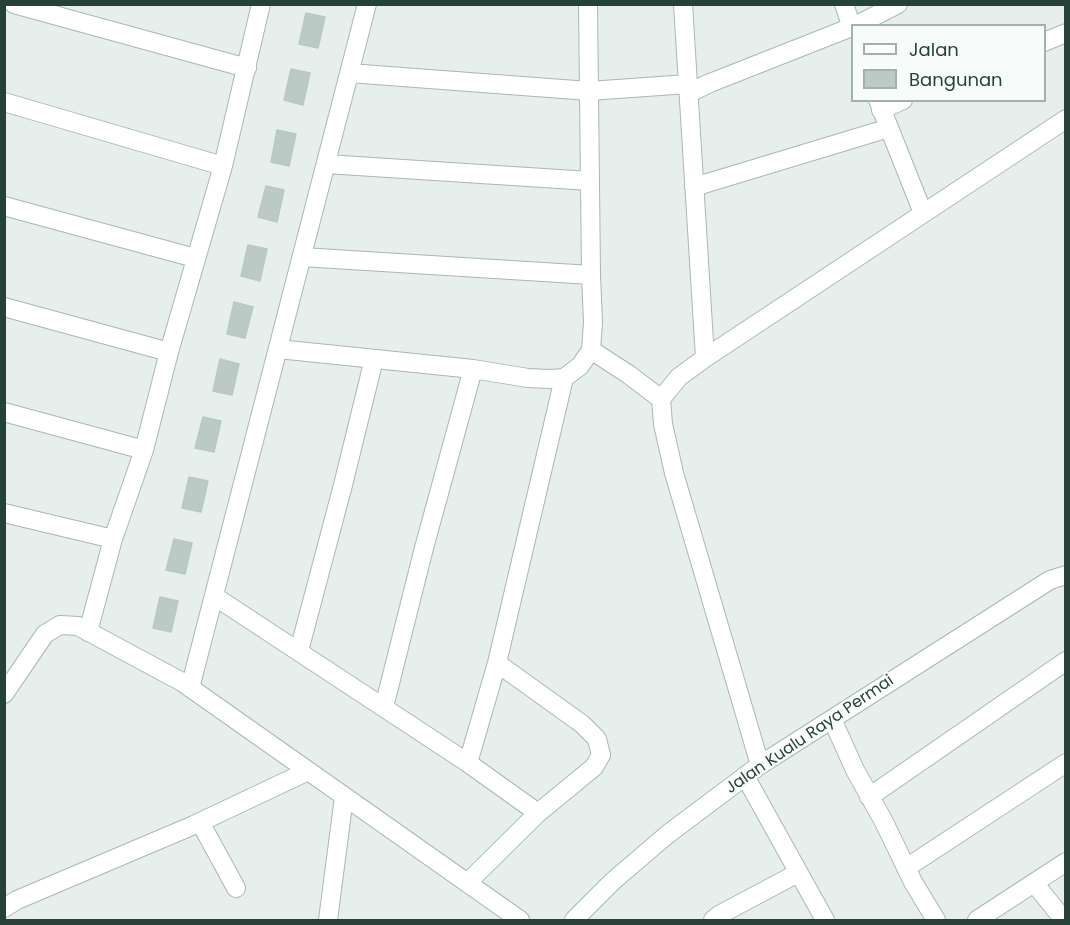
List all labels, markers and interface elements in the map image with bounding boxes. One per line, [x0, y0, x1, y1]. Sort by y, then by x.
legend [851, 24, 1046, 102]
text: Jalan [909, 37, 959, 62]
text: Bangunan [909, 67, 1003, 92]
street label: Jalan Kualu Raya Permai [722, 671, 898, 799]

